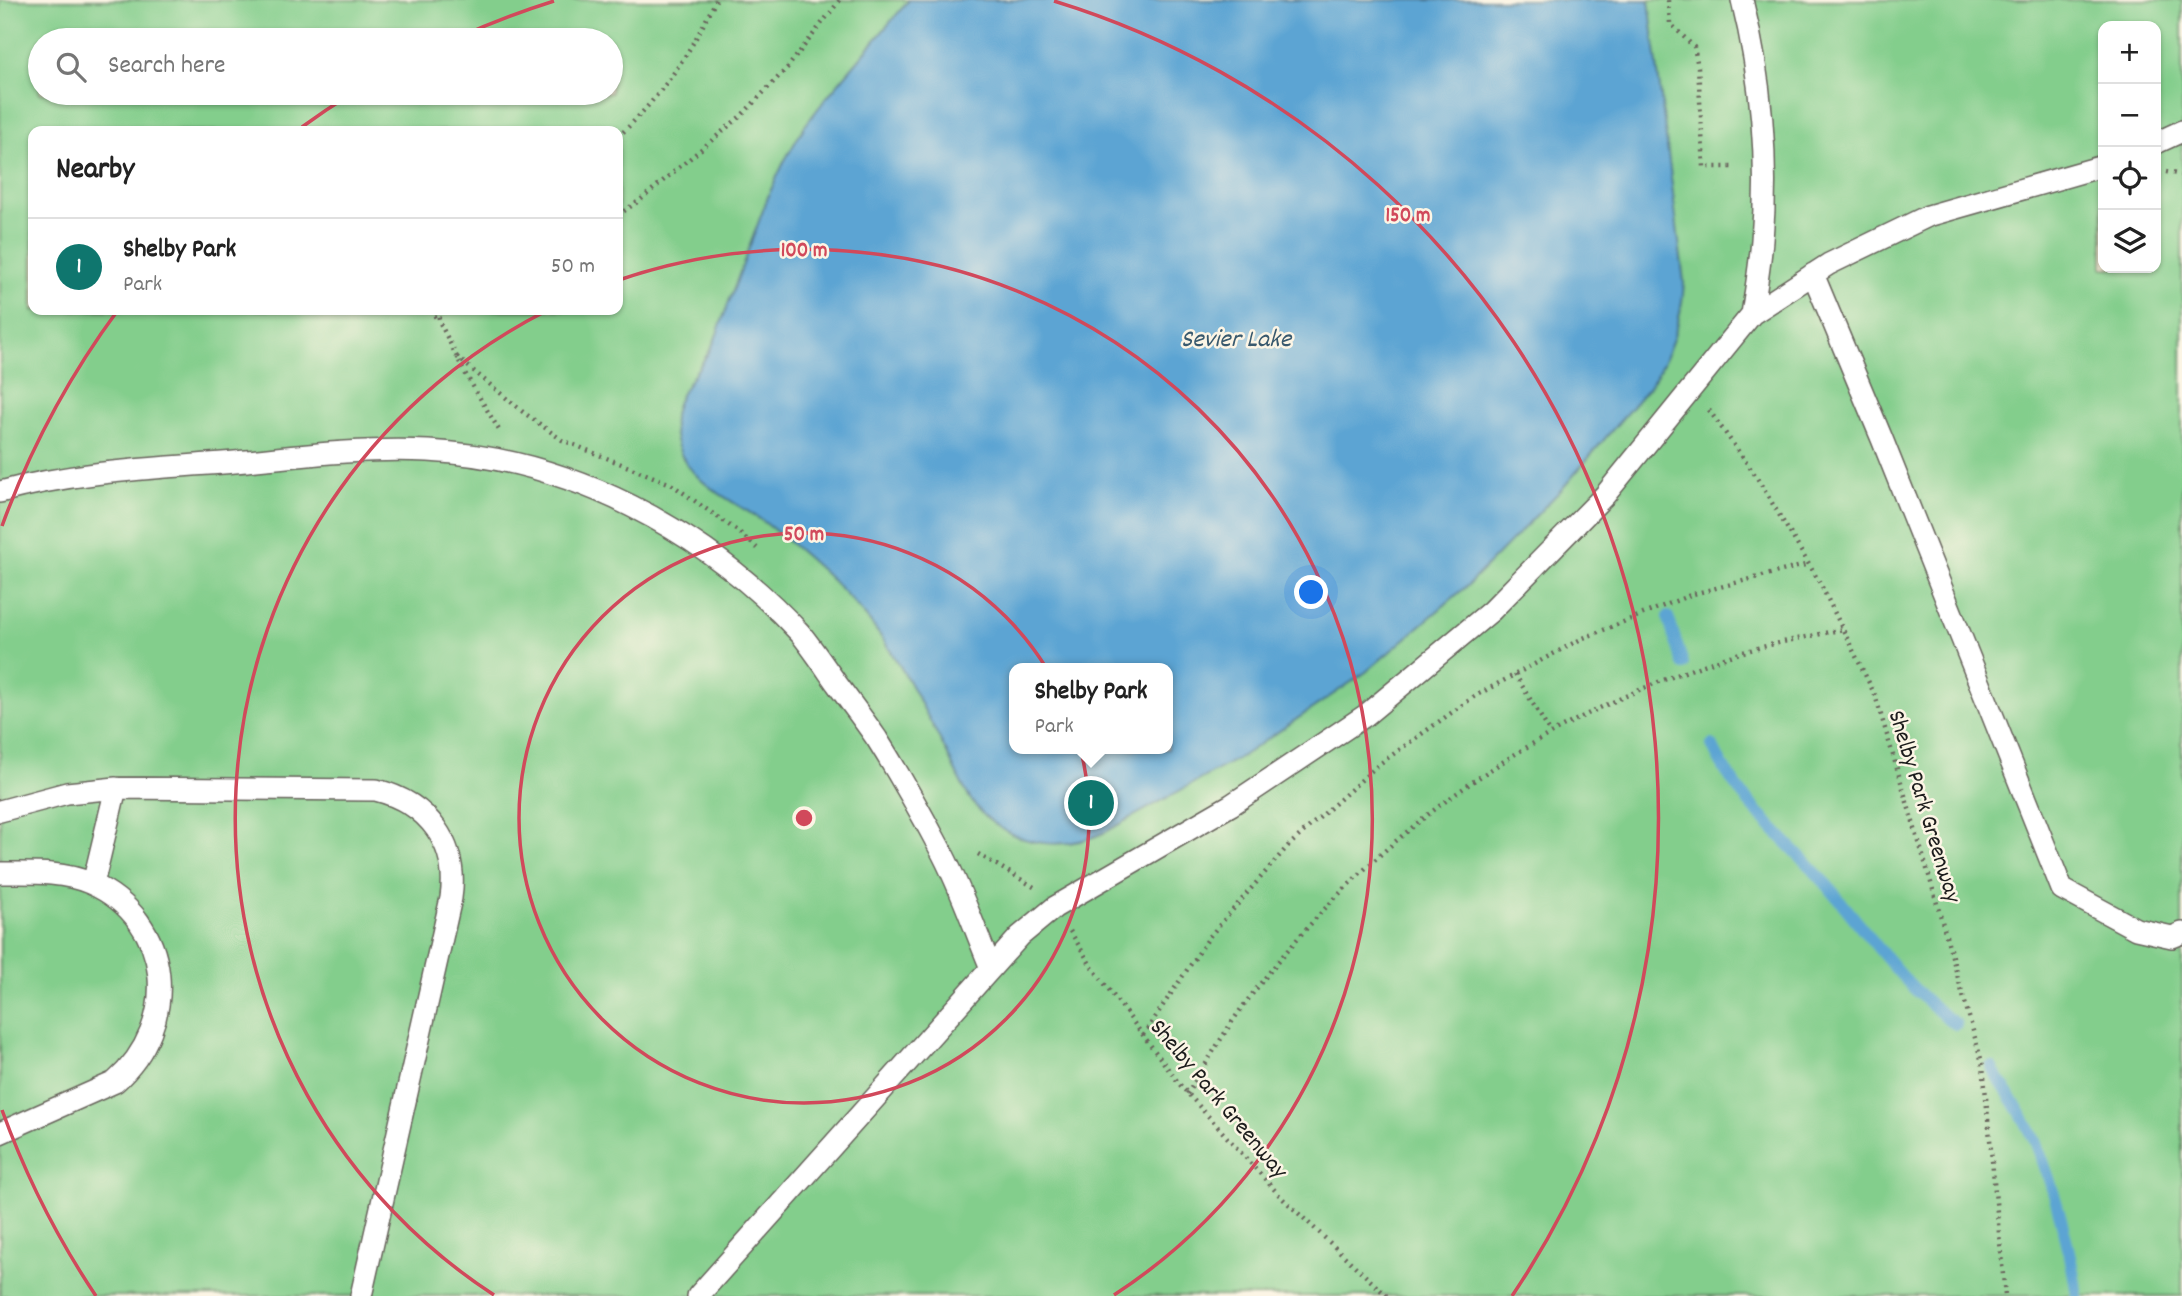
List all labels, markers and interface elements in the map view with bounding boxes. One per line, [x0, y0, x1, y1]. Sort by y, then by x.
map controls [2098, 21, 2161, 273]
button: + [2098, 21, 2161, 84]
search box [28, 28, 623, 105]
icon: search [52, 48, 90, 86]
text: Search here [108, 48, 226, 85]
button: − [2098, 84, 2161, 147]
button: locate [2098, 147, 2161, 210]
text: Nearby [56, 150, 134, 193]
text: 150 m [1385, 202, 1431, 232]
button: layers [2098, 210, 2161, 273]
text: Shelby Park [123, 232, 236, 269]
text: 100 m [781, 237, 827, 267]
text: 1 [76, 251, 82, 284]
text: 50 m [551, 251, 595, 284]
text: Park [123, 269, 162, 302]
water label: Sevier Lake [1181, 322, 1293, 359]
text: 50 m [784, 521, 824, 551]
your location [1294, 575, 1328, 609]
popup [1009, 663, 1173, 754]
text: Shelby Park [1034, 674, 1148, 711]
street label: Shelby Park Greenway [1878, 707, 1969, 908]
text: Park [1034, 711, 1074, 744]
pin: 1 [1068, 777, 1114, 829]
centre of rings [792, 806, 816, 830]
street label: Shelby Park Greenway [1141, 1013, 1296, 1188]

